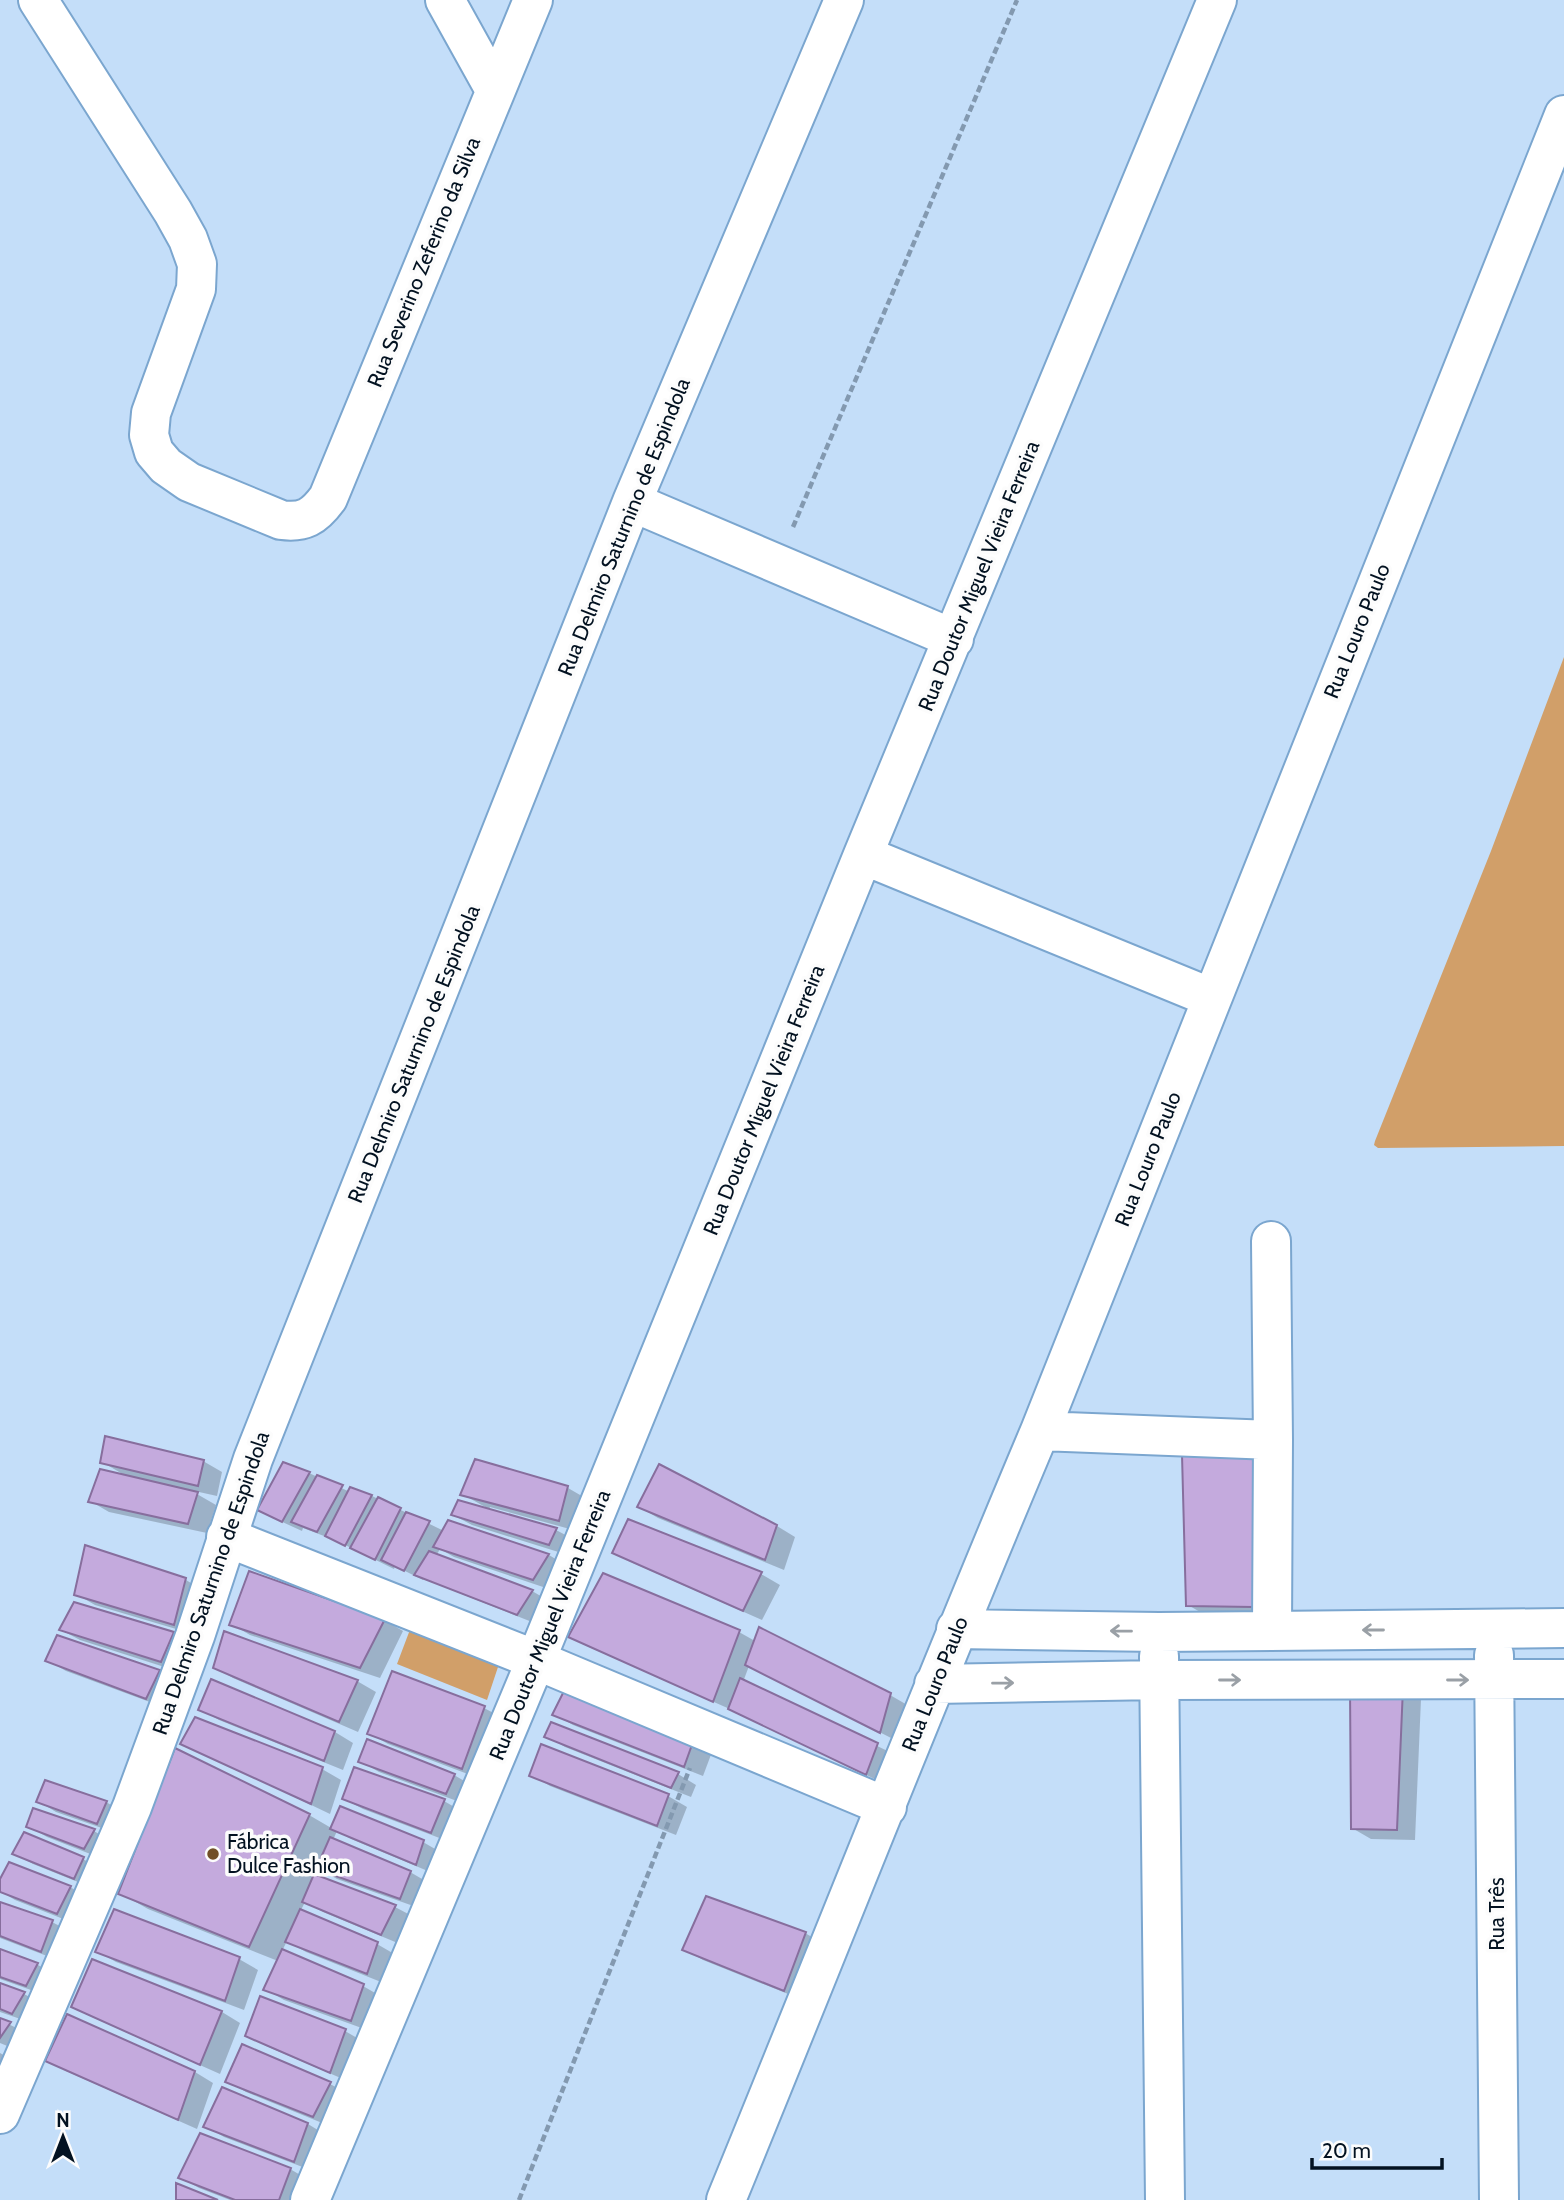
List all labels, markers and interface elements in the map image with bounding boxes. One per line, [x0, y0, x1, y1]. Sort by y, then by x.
street label: Rua Severino Zeferino da Silva [362, 133, 485, 391]
street label: Rua Delmiro Saturnino de Espindola [552, 374, 695, 679]
street label: Rua Doutor Miguel Vieira Ferreira [913, 437, 1044, 715]
street label: Rua Louro Paulo [1318, 560, 1395, 702]
street label: Rua Delmiro Saturnino de Espindola [342, 901, 485, 1206]
street label: Rua Doutor Miguel Vieira Ferreira [698, 961, 829, 1239]
street label: Rua Louro Paulo [1109, 1088, 1186, 1230]
street label: Rua Delmiro Saturnino de Espindola [147, 1428, 274, 1738]
street label: Rua Doutor Miguel Vieira Ferreira [484, 1486, 615, 1764]
street label: Rua Louro Paulo [896, 1613, 973, 1755]
one-way arrow [1362, 1623, 1385, 1637]
one-way arrow [1110, 1624, 1133, 1638]
one-way arrow [1218, 1673, 1241, 1687]
one-way arrow [1446, 1673, 1469, 1687]
one-way arrow [991, 1676, 1014, 1690]
place label: Fábrica Dulce Fashion [227, 1829, 351, 1878]
marker: Fábrica Dulce Fashion [205, 1846, 221, 1862]
street label: Rua Três [1484, 1877, 1509, 1951]
north arrow [28, 2102, 98, 2172]
text: N [56, 2109, 70, 2132]
scale bar [1312, 2126, 1442, 2170]
text: 20 m [1322, 2138, 1371, 2163]

